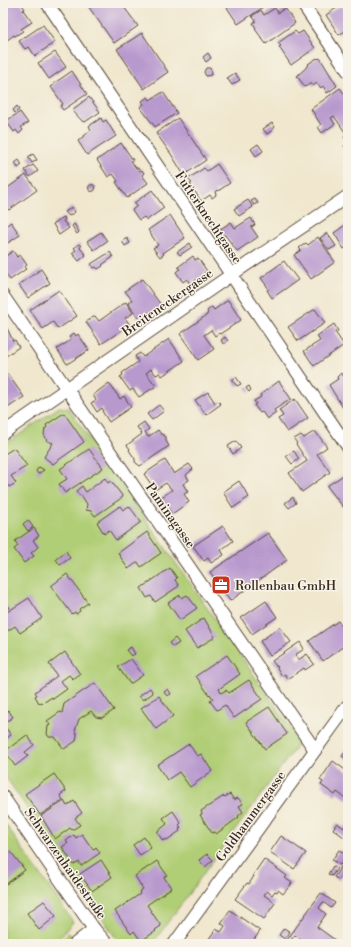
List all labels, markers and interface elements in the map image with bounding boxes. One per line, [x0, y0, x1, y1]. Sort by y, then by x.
street label: Futterknechtgasse [171, 168, 245, 267]
street label: Breiteneckergasse [118, 265, 216, 341]
street label: Paminagasse [142, 480, 199, 552]
office icon: Rollenbau GmbH [210, 574, 232, 596]
place label: Rollenbau GmbH [235, 578, 337, 594]
street label: Goldhammergasse [212, 768, 289, 865]
street label: Schwarzenhaidestraße [21, 805, 110, 923]

